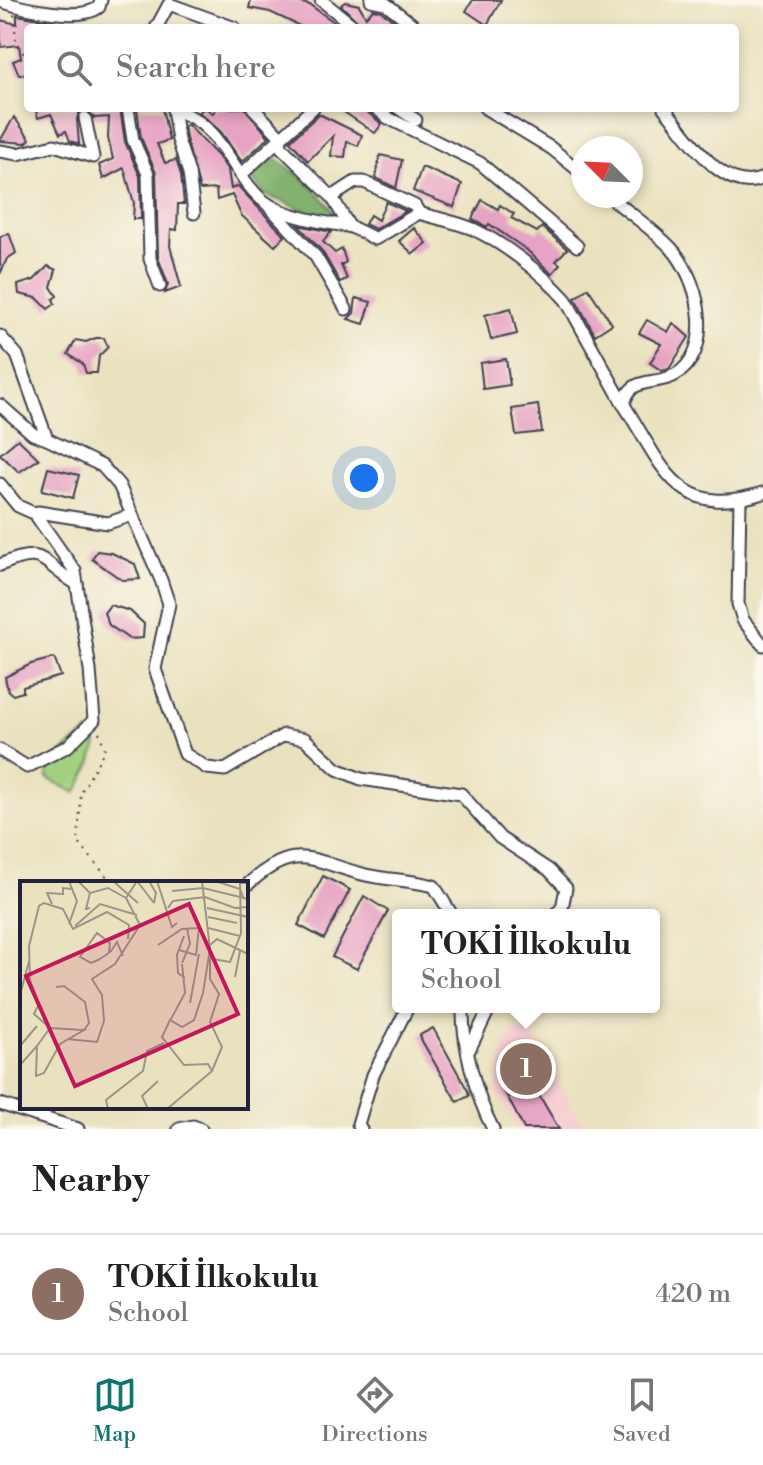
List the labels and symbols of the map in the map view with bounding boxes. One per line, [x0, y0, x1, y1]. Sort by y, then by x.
north arrow [571, 136, 643, 208]
your location [344, 458, 384, 498]
inset map [20, 881, 248, 1109]
pin: 1 [500, 1039, 552, 1099]

